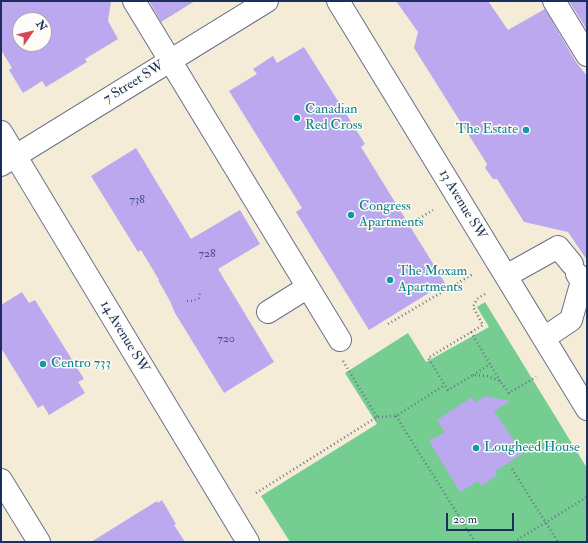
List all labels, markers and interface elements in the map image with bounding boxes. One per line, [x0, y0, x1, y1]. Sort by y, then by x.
north arrow [12, 12, 52, 52]
text: N [33, 18, 50, 33]
street label: 7 Street SW [101, 58, 167, 108]
place label: Canadian Red Cross [305, 102, 362, 134]
marker: Canadian Red Cross [292, 113, 302, 123]
place label: The Estate [456, 122, 518, 138]
marker: The Estate [521, 125, 531, 135]
street label: 13 Avenue SW [435, 167, 489, 243]
house number: 738 [129, 193, 145, 207]
place label: Congress Apartments [359, 199, 424, 232]
marker: Congress Apartments [346, 210, 356, 220]
house number: 728 [198, 247, 216, 261]
place label: The Moxam Apartments [398, 264, 467, 296]
marker: The Moxam Apartments [385, 275, 395, 285]
street label: 14 Avenue SW [96, 298, 152, 376]
house number: 720 [217, 332, 235, 346]
place label: Centro 733 [51, 356, 111, 372]
marker: Centro 733 [38, 359, 48, 369]
place label: Lougheed House [484, 440, 580, 456]
marker: Lougheed House [471, 443, 481, 453]
scale bar [448, 505, 516, 531]
text: 20 m [453, 512, 477, 527]

